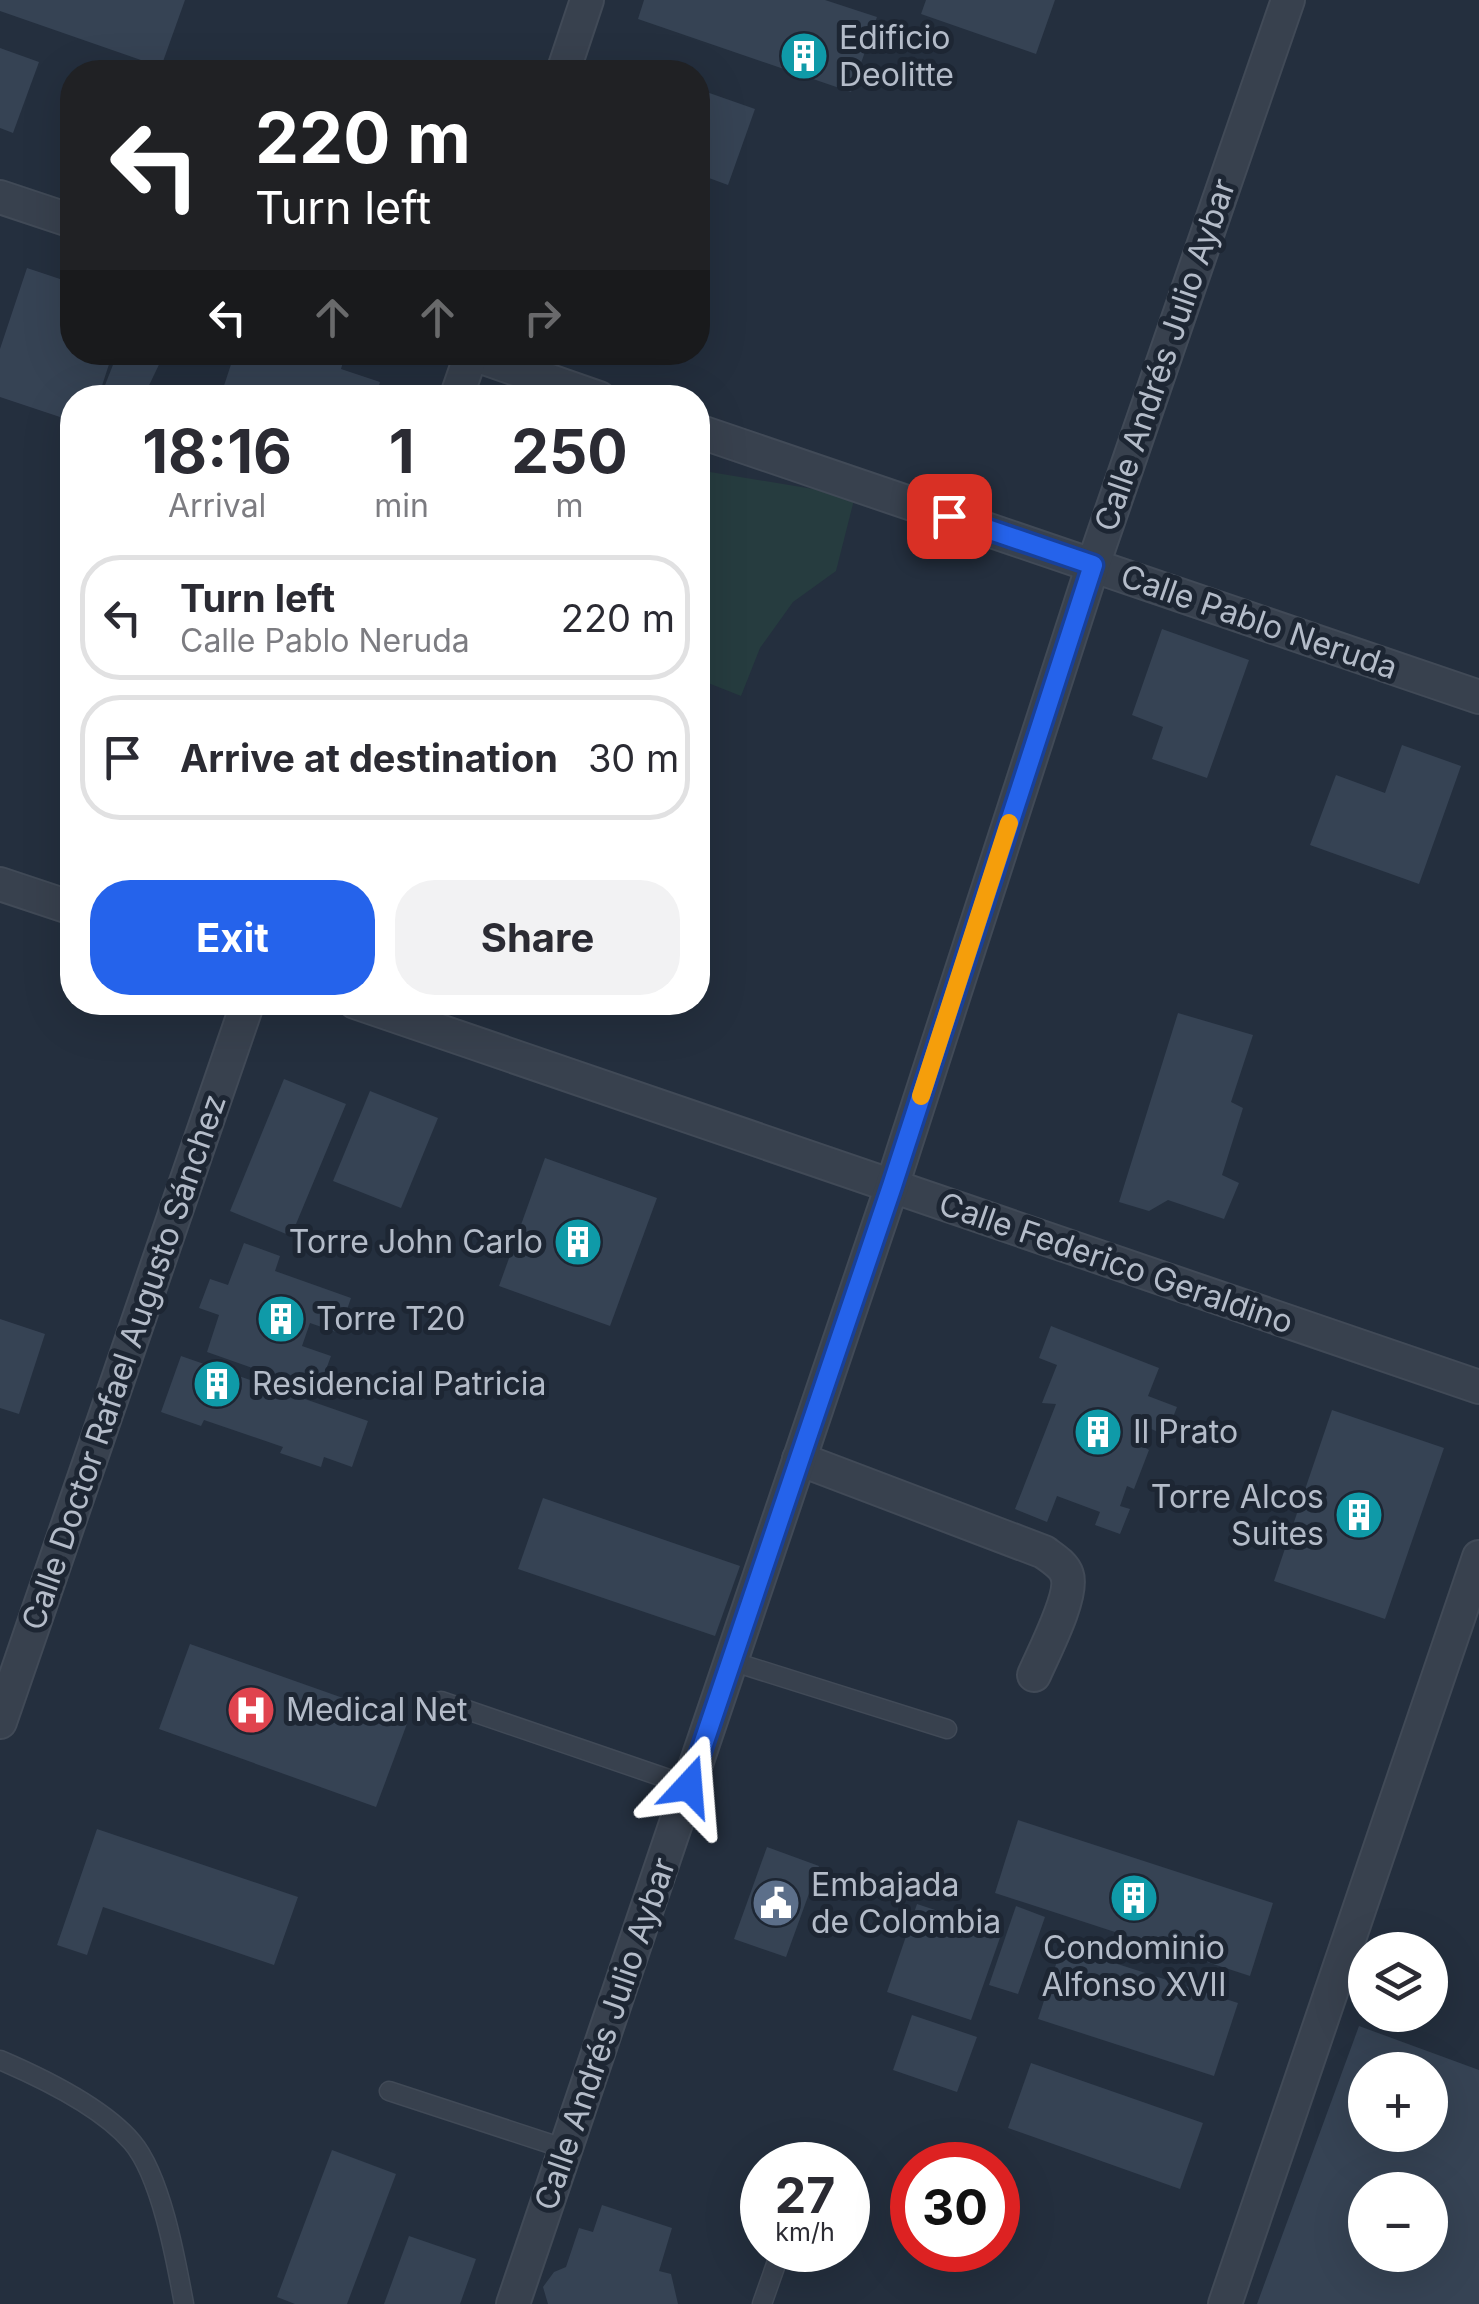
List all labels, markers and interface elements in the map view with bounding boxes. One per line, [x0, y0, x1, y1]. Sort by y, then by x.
place label: Edificio Deolitte [839, 18, 954, 94]
building icon: Edificio Deolitte [778, 30, 830, 82]
text: 220 m [255, 95, 471, 180]
icon: left [90, 100, 220, 230]
street label: Calle Andrés Julio Aybar [1086, 174, 1243, 536]
text: Turn left [255, 180, 431, 235]
icon: left [200, 290, 255, 345]
icon: ahead [305, 290, 360, 345]
icon: ahead [410, 290, 465, 345]
icon: right [515, 290, 570, 345]
text: 18:16 [142, 415, 292, 487]
text: 1 [389, 415, 415, 487]
text: 250 [511, 415, 628, 487]
pin [907, 474, 992, 559]
text: Arrival [168, 486, 266, 525]
text: min [374, 486, 429, 525]
text: m [555, 486, 583, 525]
icon: arrive [922, 489, 977, 544]
street label: Calle Pablo Neruda [1116, 556, 1402, 687]
text: Turn left [180, 575, 335, 621]
icon: left [95, 590, 150, 645]
text: 220 m [561, 595, 675, 641]
text: Calle Pablo Neruda [180, 621, 470, 660]
icon: arrive [95, 730, 150, 785]
text: Arrive at destination [180, 735, 558, 781]
text: 30 m [588, 735, 679, 781]
button: Exit [90, 880, 375, 995]
button: Share [395, 880, 680, 995]
street label: Calle Doctor Rafael Augusto Sánchez [13, 1089, 234, 1635]
street label: Calle Federico Geraldino [934, 1184, 1298, 1341]
building icon: Torre John Carlo [552, 1216, 604, 1268]
place label: Torre John Carlo [289, 1222, 543, 1261]
building icon: Torre T20 [255, 1293, 307, 1345]
place label: Torre T20 [316, 1299, 465, 1338]
building icon: Residencial Patricia [191, 1358, 243, 1410]
place label: Residencial Patricia [252, 1364, 547, 1403]
building icon: Il Prato [1072, 1406, 1124, 1458]
place label: Il Prato [1133, 1412, 1238, 1451]
place label: Torre Alcos Suites [1151, 1477, 1324, 1553]
building icon: Torre Alcos Suites [1333, 1489, 1385, 1541]
hospital icon: Medical Net [225, 1684, 277, 1736]
place label: Medical Net [286, 1690, 467, 1729]
position arrow [637, 1734, 741, 1838]
street label: Calle Andrés Julio Aybar [526, 1853, 683, 2215]
place label: Embajada de Colombia [811, 1865, 1001, 1941]
building icon: Condominio Alfonso XVII [1108, 1872, 1160, 1924]
public building icon: Embajada de Colombia [750, 1877, 802, 1929]
place label: Condominio Alfonso XVII [1042, 1928, 1227, 2004]
map controls [1348, 1932, 1448, 2272]
button: layers [1348, 1932, 1448, 2032]
button: + [1348, 2052, 1448, 2152]
speed limit sign: 30 [890, 2142, 1020, 2272]
text: 27 [775, 2165, 835, 2225]
button: − [1348, 2172, 1448, 2272]
text: km/h [775, 2217, 835, 2247]

